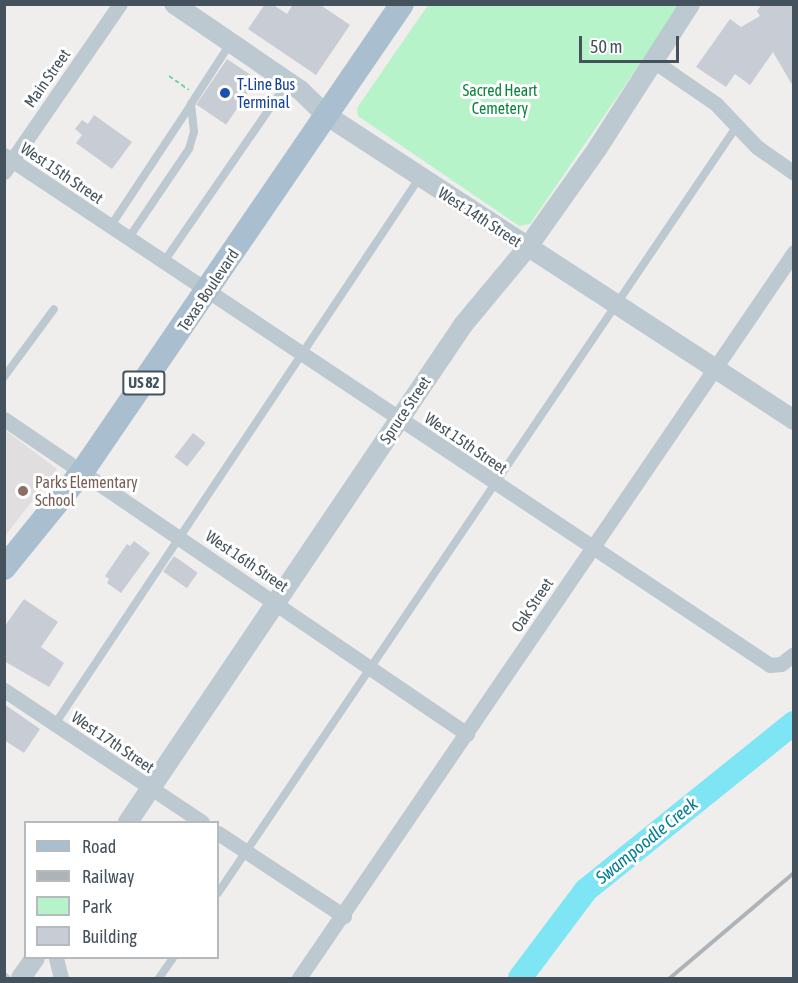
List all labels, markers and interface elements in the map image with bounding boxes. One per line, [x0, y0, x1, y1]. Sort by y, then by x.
scale bar [582, 24, 682, 62]
text: 50 m [590, 36, 622, 57]
street label: Main Street [20, 45, 74, 111]
place label: T-Line Bus Terminal [237, 74, 295, 112]
park label: Sacred Heart Cemetery [463, 80, 537, 118]
marker: T-Line Bus Terminal [218, 86, 232, 100]
street label: West 15th Street [17, 138, 107, 208]
street label: West 14th Street [435, 183, 525, 251]
street label: Texas Boulevard [173, 245, 243, 335]
road number: US 82 [122, 371, 166, 395]
street label: Spruce Street [375, 373, 435, 447]
street label: West 15th Street [421, 408, 511, 478]
place label: Parks Elementary School [35, 472, 138, 510]
marker: Parks Elementary School [16, 484, 30, 498]
street label: West 16th Street [202, 526, 292, 596]
street label: Oak Street [507, 574, 557, 636]
street label: West 17th Street [68, 707, 158, 777]
water label: Swampoodle Creek [592, 793, 702, 889]
legend [24, 821, 219, 959]
text: Road [82, 836, 116, 857]
text: Railway [82, 866, 134, 887]
text: Park [82, 896, 112, 917]
text: Building [82, 926, 137, 947]

